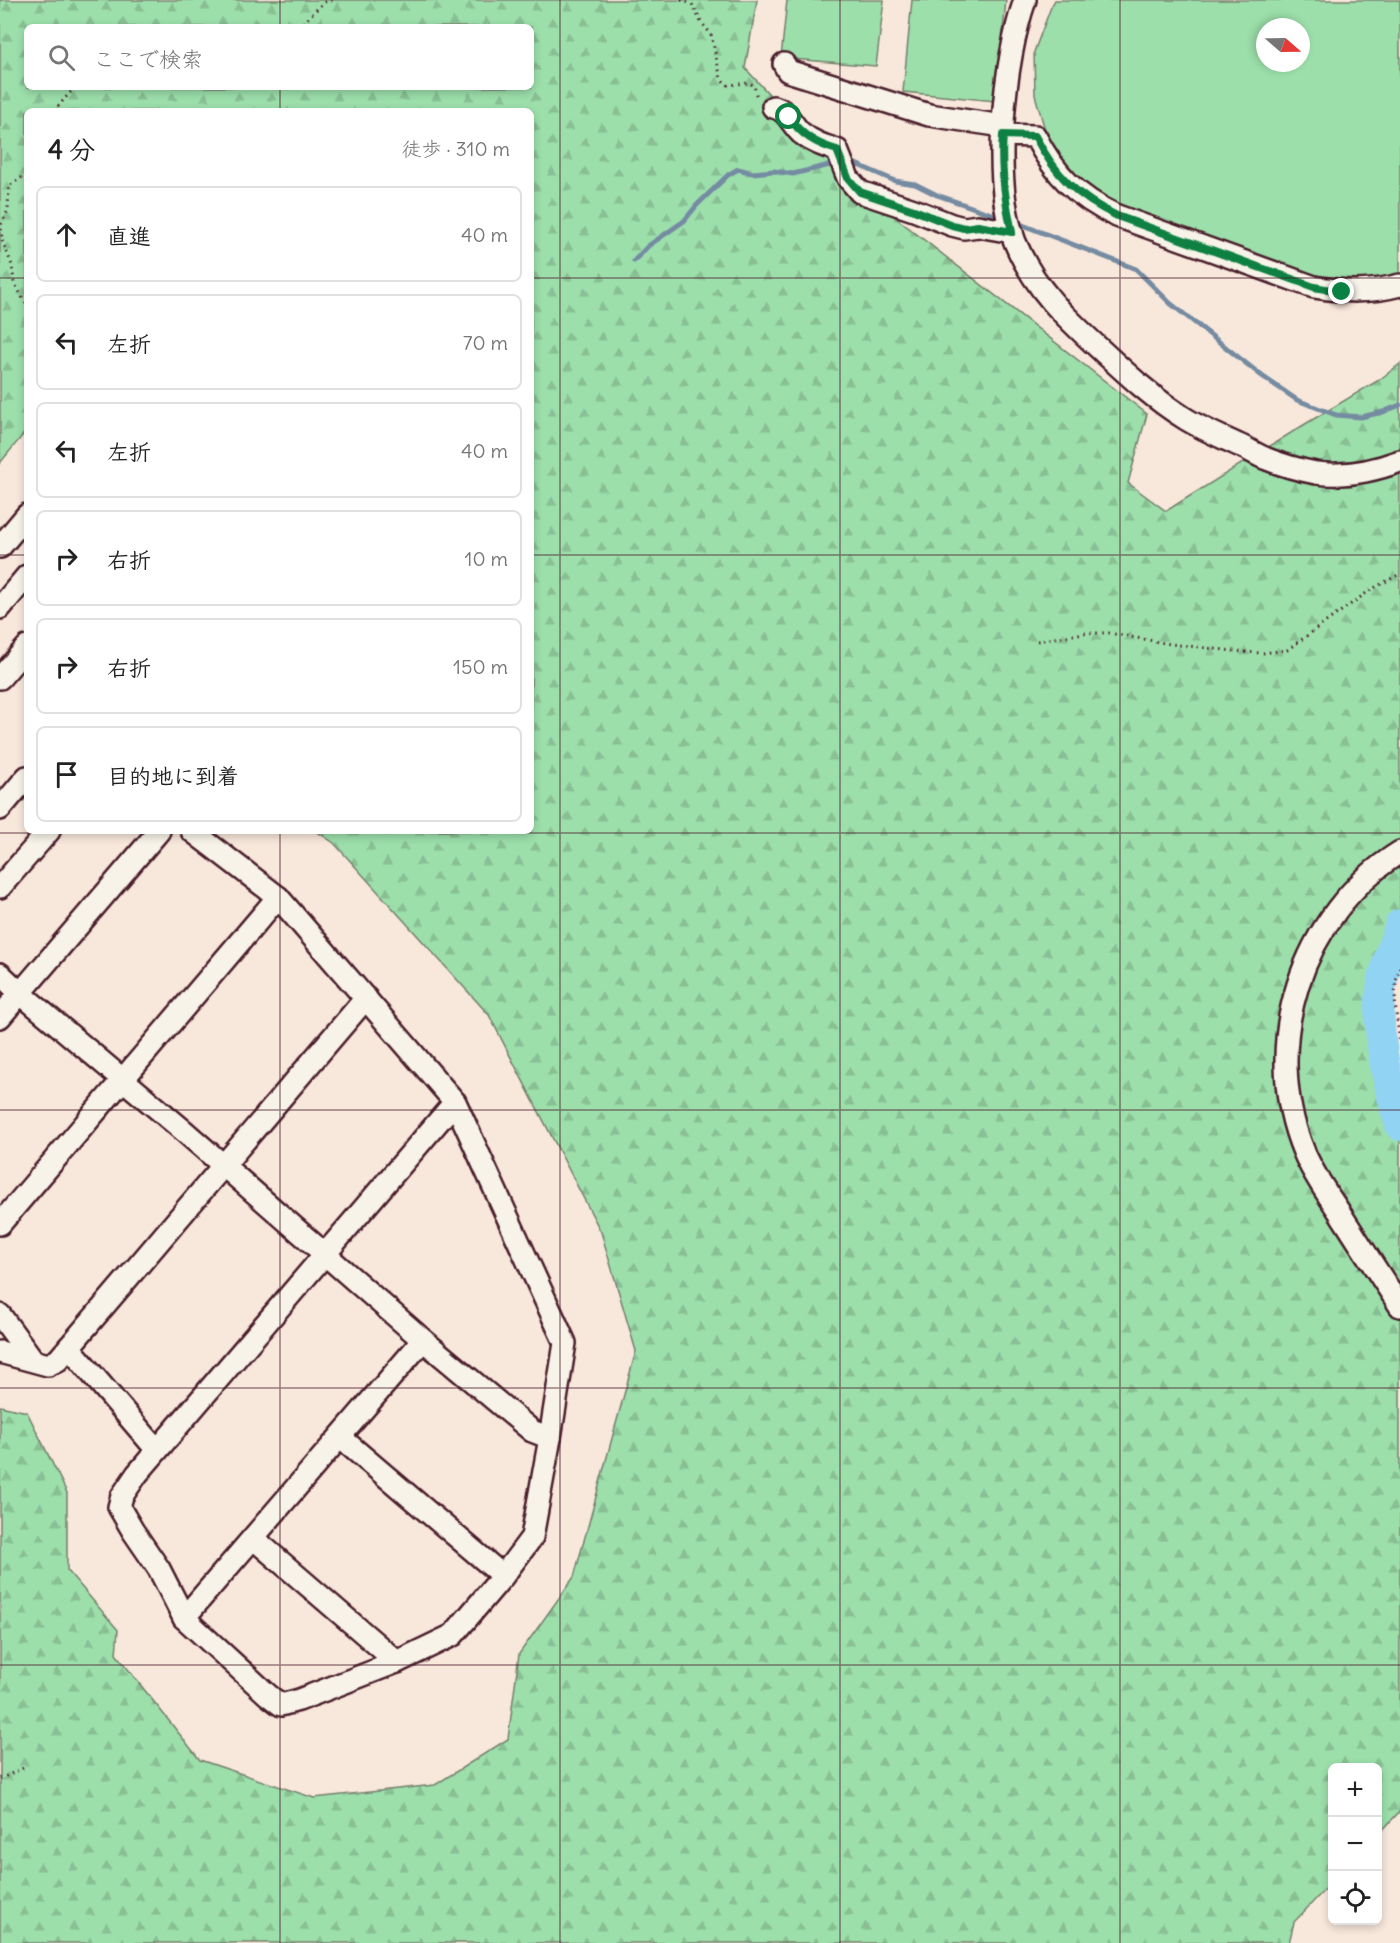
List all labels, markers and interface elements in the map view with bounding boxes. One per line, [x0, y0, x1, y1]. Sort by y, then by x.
north arrow [1256, 18, 1310, 72]
search box [24, 24, 534, 90]
icon: search [45, 41, 78, 74]
text: ここで検索 [93, 45, 203, 73]
route start [775, 103, 801, 129]
text: 4 分 [48, 133, 95, 166]
text: 徒歩 · 310 m [402, 136, 510, 161]
icon: ahead [50, 218, 83, 251]
text: 直進 [107, 222, 151, 250]
text: 40 m [461, 222, 508, 247]
route end [1328, 278, 1354, 304]
icon: left [50, 326, 83, 359]
text: 左折 [107, 330, 151, 358]
text: 70 m [463, 330, 508, 355]
icon: left [50, 434, 83, 467]
text: 左折 [107, 438, 151, 466]
text: 40 m [461, 438, 508, 463]
icon: right [50, 542, 83, 575]
text: 右折 [107, 546, 151, 574]
text: 10 m [465, 546, 508, 571]
icon: right [50, 650, 83, 683]
text: 右折 [107, 654, 151, 682]
text: 150 m [453, 654, 508, 679]
icon: arrive [50, 758, 83, 791]
text: 目的地に到着 [107, 762, 239, 790]
map controls [1328, 1763, 1382, 1925]
button: + [1328, 1763, 1382, 1817]
button: − [1328, 1817, 1382, 1871]
button: locate [1328, 1871, 1382, 1925]

